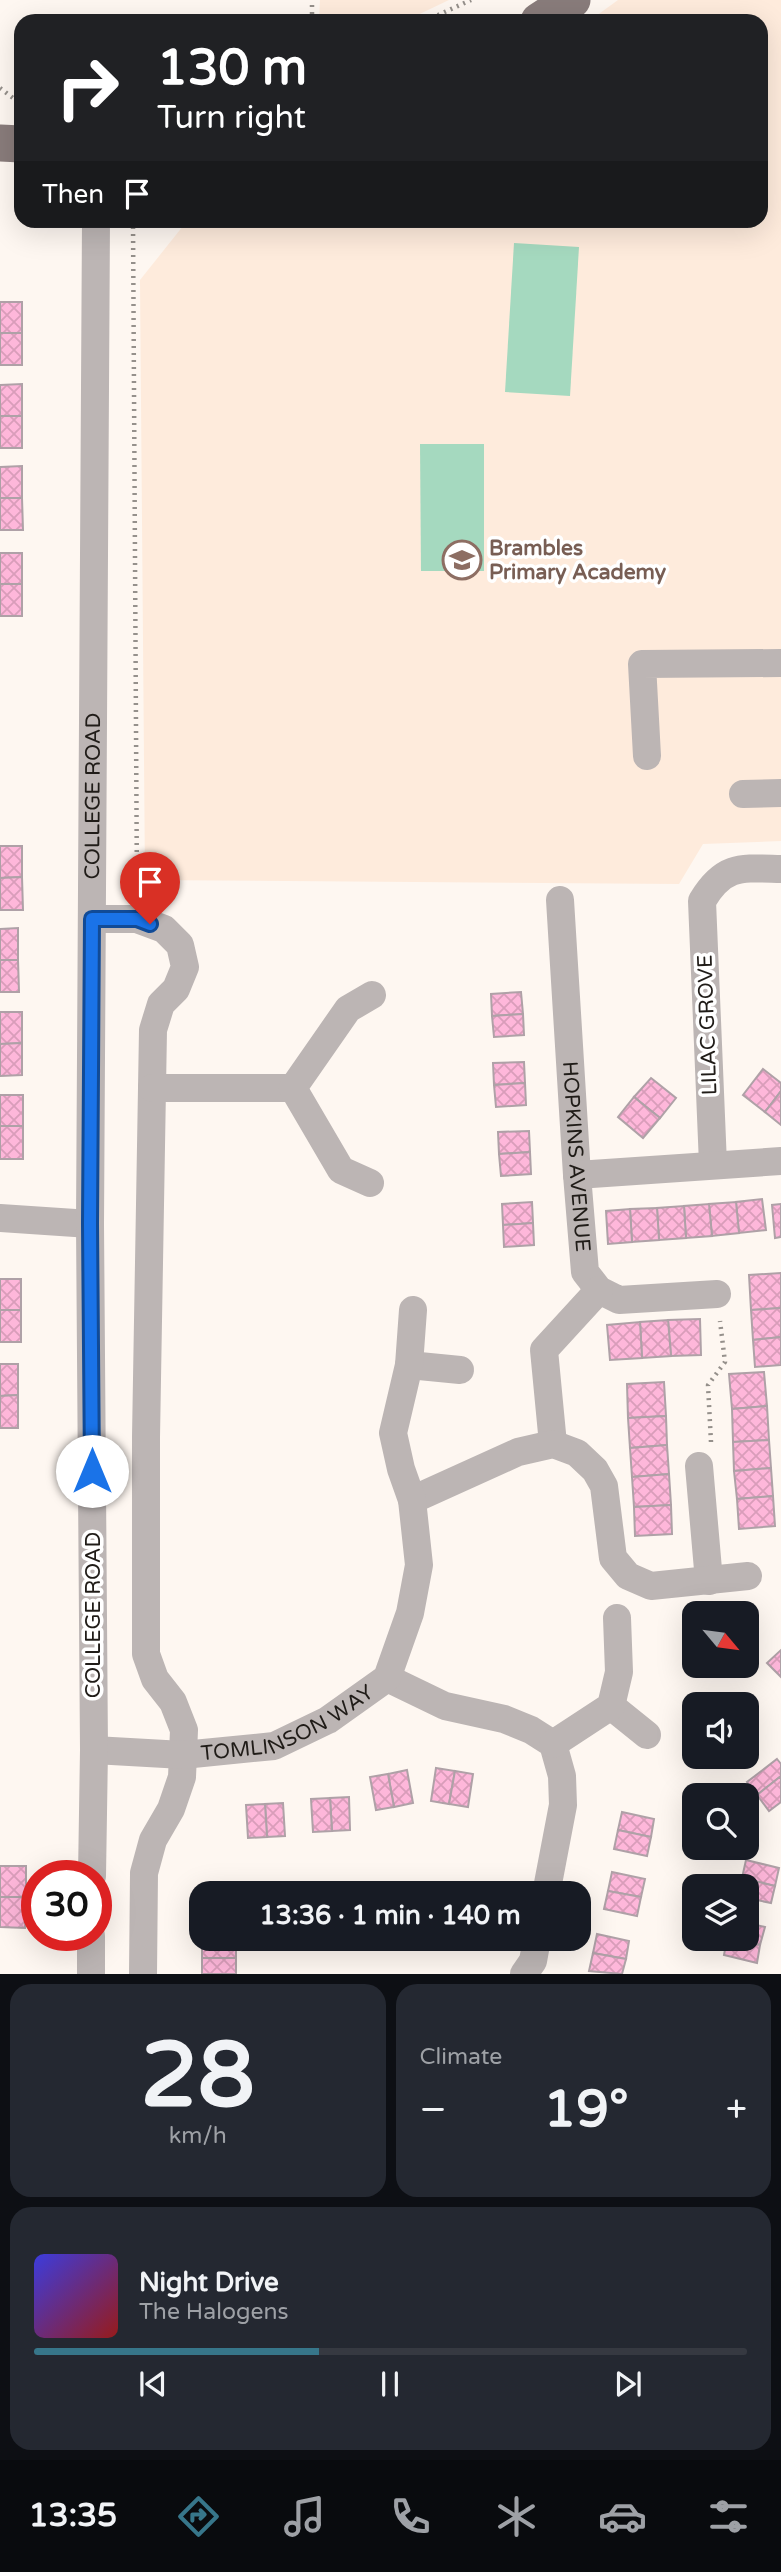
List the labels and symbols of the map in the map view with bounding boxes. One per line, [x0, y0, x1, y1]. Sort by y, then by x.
place label: Brambles Primary Academy [489, 536, 667, 585]
school or university icon: Brambles Primary Academy [441, 539, 483, 581]
street label: COLLEGE ROAD [80, 713, 106, 879]
pin [120, 852, 180, 924]
street label: LILAC GROVE [693, 954, 722, 1096]
street label: HOPKINS AVENUE [557, 1060, 595, 1253]
position arrow [55, 1434, 129, 1508]
street label: COLLEGE ROAD [81, 1532, 106, 1698]
north arrow [682, 1601, 760, 1678]
street label: TOMLINSON WAY [200, 1680, 378, 1766]
speed limit sign: 30 [21, 1860, 112, 1951]

